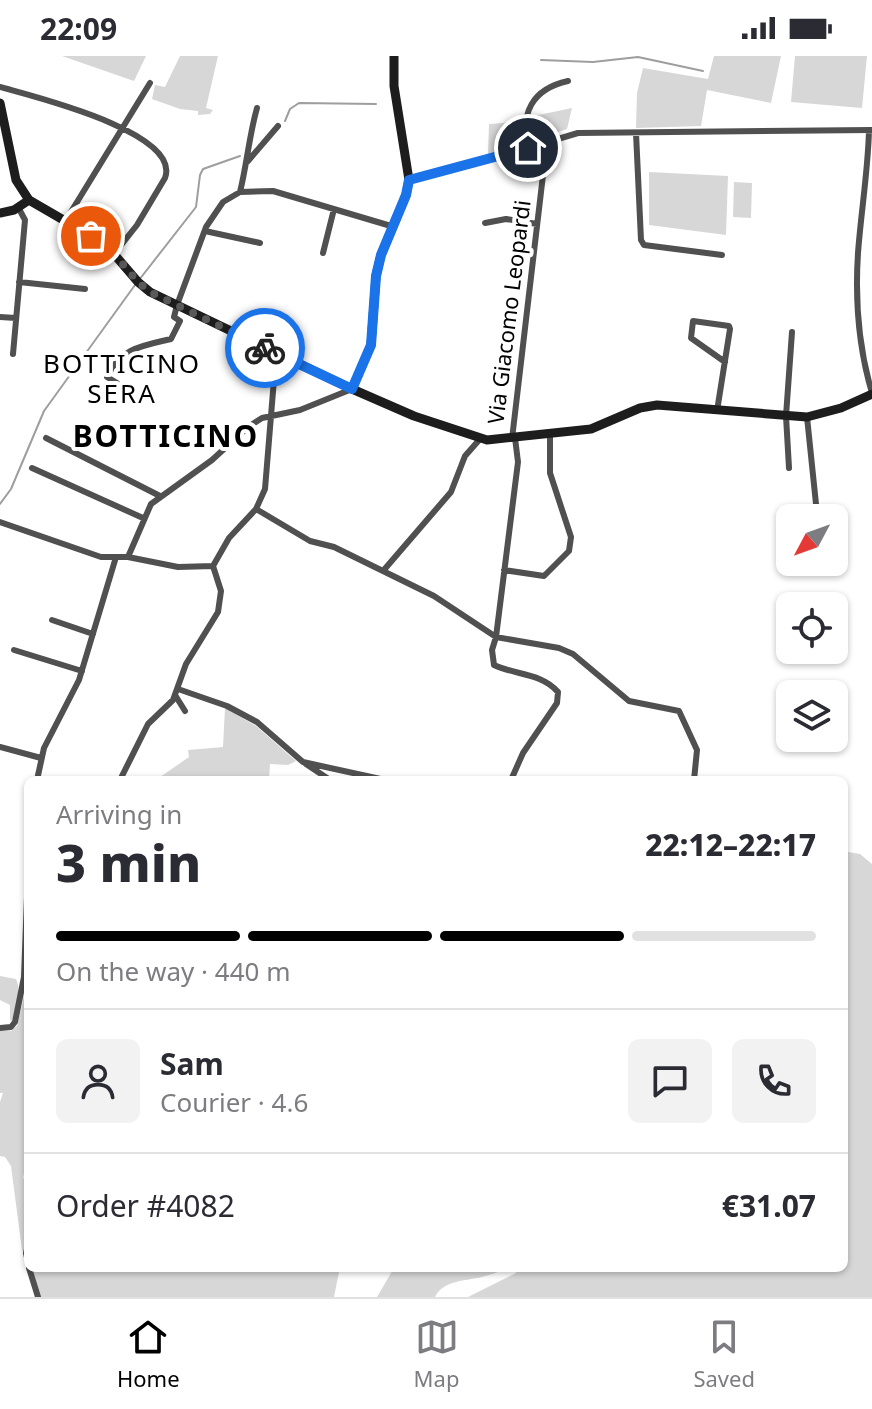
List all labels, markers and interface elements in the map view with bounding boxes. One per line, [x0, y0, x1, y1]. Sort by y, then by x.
text: 22:09 [40, 8, 117, 49]
pin [494, 114, 562, 182]
icon: home [506, 126, 550, 170]
street label: Via Giacomo Leopardi [479, 198, 537, 426]
pin [57, 202, 125, 270]
icon: bag [69, 214, 113, 258]
courier [225, 308, 305, 388]
icon: bike [243, 326, 287, 370]
district label: BOTTICINO SERA [43, 345, 201, 411]
district label: BOTTICINO [73, 415, 259, 456]
north arrow [776, 504, 848, 576]
map controls [776, 504, 848, 752]
button: locate [776, 592, 848, 664]
button: layers [776, 680, 848, 752]
text: Arriving in [56, 796, 182, 832]
text: 22:12–22:17 [645, 824, 816, 865]
text: 3 min [56, 826, 201, 897]
text: On the way · 440 m [56, 953, 290, 989]
button: person [56, 1039, 140, 1123]
button: chat [628, 1039, 712, 1123]
button: phone [732, 1039, 816, 1123]
text: Sam [160, 1043, 224, 1084]
text: Courier · 4.6 [160, 1084, 308, 1120]
text: Order #4082 [56, 1185, 235, 1226]
text: €31.07 [722, 1185, 816, 1226]
tab: Home [117, 1315, 180, 1393]
tab: Map [414, 1315, 459, 1393]
tab: Saved [693, 1315, 755, 1393]

